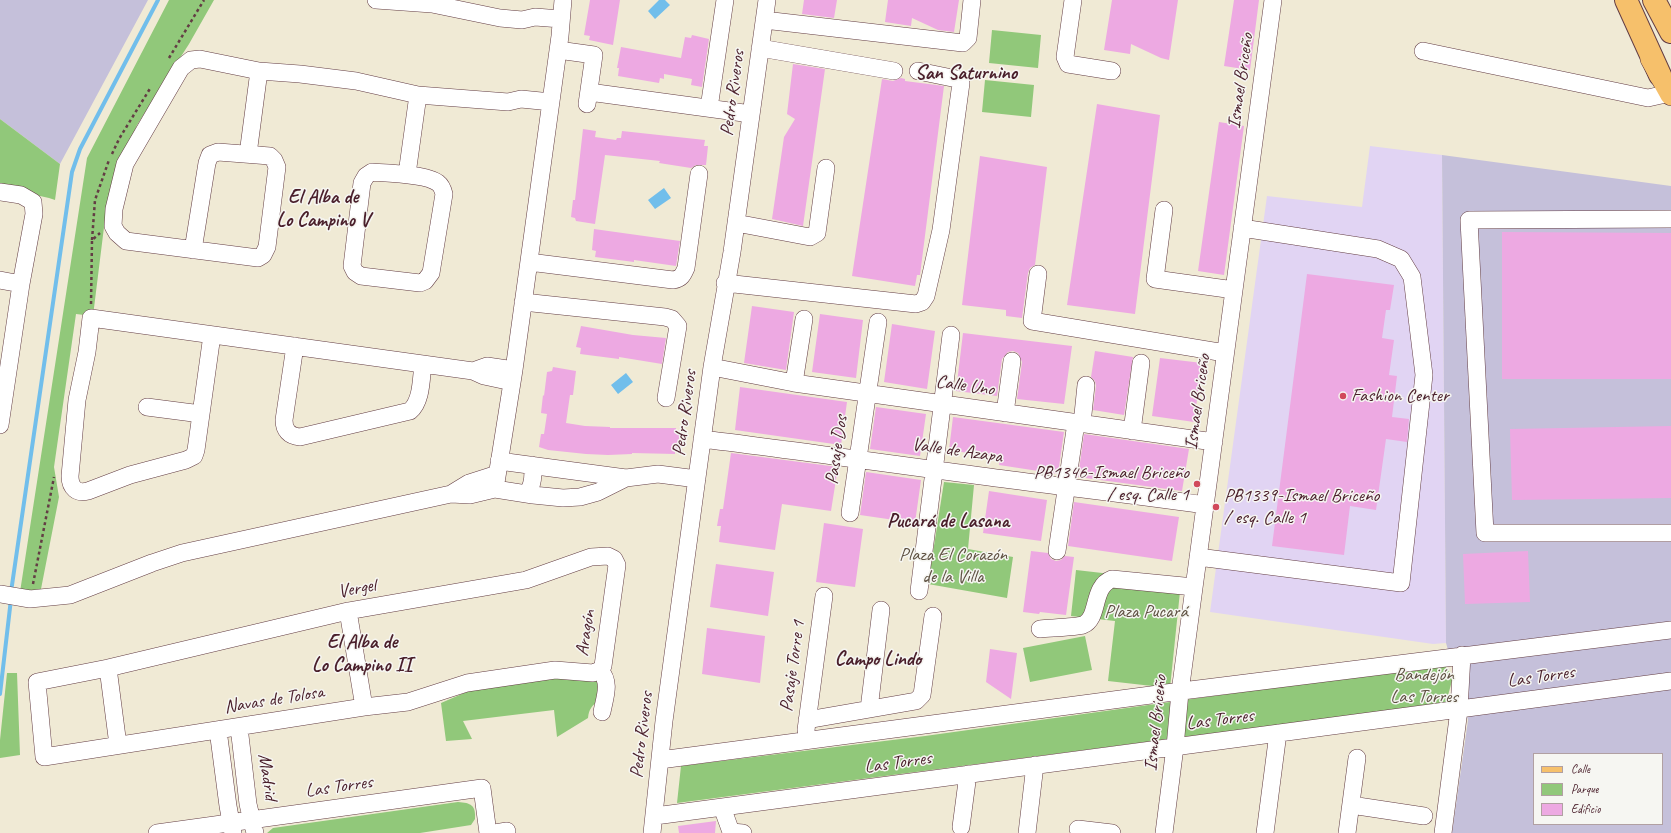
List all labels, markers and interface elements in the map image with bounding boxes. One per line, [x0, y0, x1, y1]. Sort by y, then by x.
street label: Ismael Briceño [1223, 32, 1259, 130]
street label: Pedro Riveros [716, 49, 750, 137]
district label: San Saturnino [915, 62, 1017, 86]
district label: El Alba de Lo Campino V [277, 186, 369, 233]
street label: Ismael Briceño [1180, 353, 1216, 451]
street label: Pedro Riveros [668, 369, 702, 457]
street label: Calle Uno [934, 371, 996, 401]
place label: Fashion Center [1351, 385, 1449, 407]
marker: Fashion Center [1338, 391, 1348, 401]
street label: Pasaje Dos [821, 414, 853, 486]
street label: Valle de Azapa [910, 433, 1004, 469]
place label: PB1346-Ismael Briceño / esq. Calle 1 [1034, 462, 1189, 506]
marker: PB1346-Ismael Briceño / esq. Calle 1 [1192, 479, 1202, 489]
place label: PB1339-Ismael Briceño / esq. Calle 1 [1224, 485, 1379, 529]
marker: PB1339-Ismael Briceño / esq. Calle 1 [1211, 502, 1221, 512]
district label: Pucará de Lasana [887, 510, 1009, 534]
park label: Plaza El Corazón de la Villa [899, 544, 1007, 588]
street label: Vergel [336, 574, 378, 604]
park label: Plaza Pucará [1104, 601, 1188, 623]
street label: Aragón [571, 608, 601, 658]
street label: Pasaje Torre 1 [775, 619, 811, 713]
district label: El Alba de Lo Campino II [312, 631, 412, 678]
district label: Campo Lindo [835, 648, 921, 672]
street label: Las Torres [1506, 661, 1576, 693]
park label: Bandejón Las Torres [1390, 664, 1458, 708]
street label: Ismael Briceño [1140, 674, 1172, 772]
street label: Navas de Tolosa [223, 681, 325, 719]
street label: Pedro Riveros [625, 691, 659, 779]
street label: Las Torres [1185, 705, 1255, 735]
street label: Las Torres [863, 747, 933, 779]
street label: Madrid [252, 752, 282, 802]
legend [1533, 753, 1663, 825]
text: Calle [1571, 761, 1590, 777]
street label: Las Torres [304, 771, 374, 803]
text: Parque [1571, 781, 1599, 797]
text: Edificio [1571, 801, 1601, 817]

